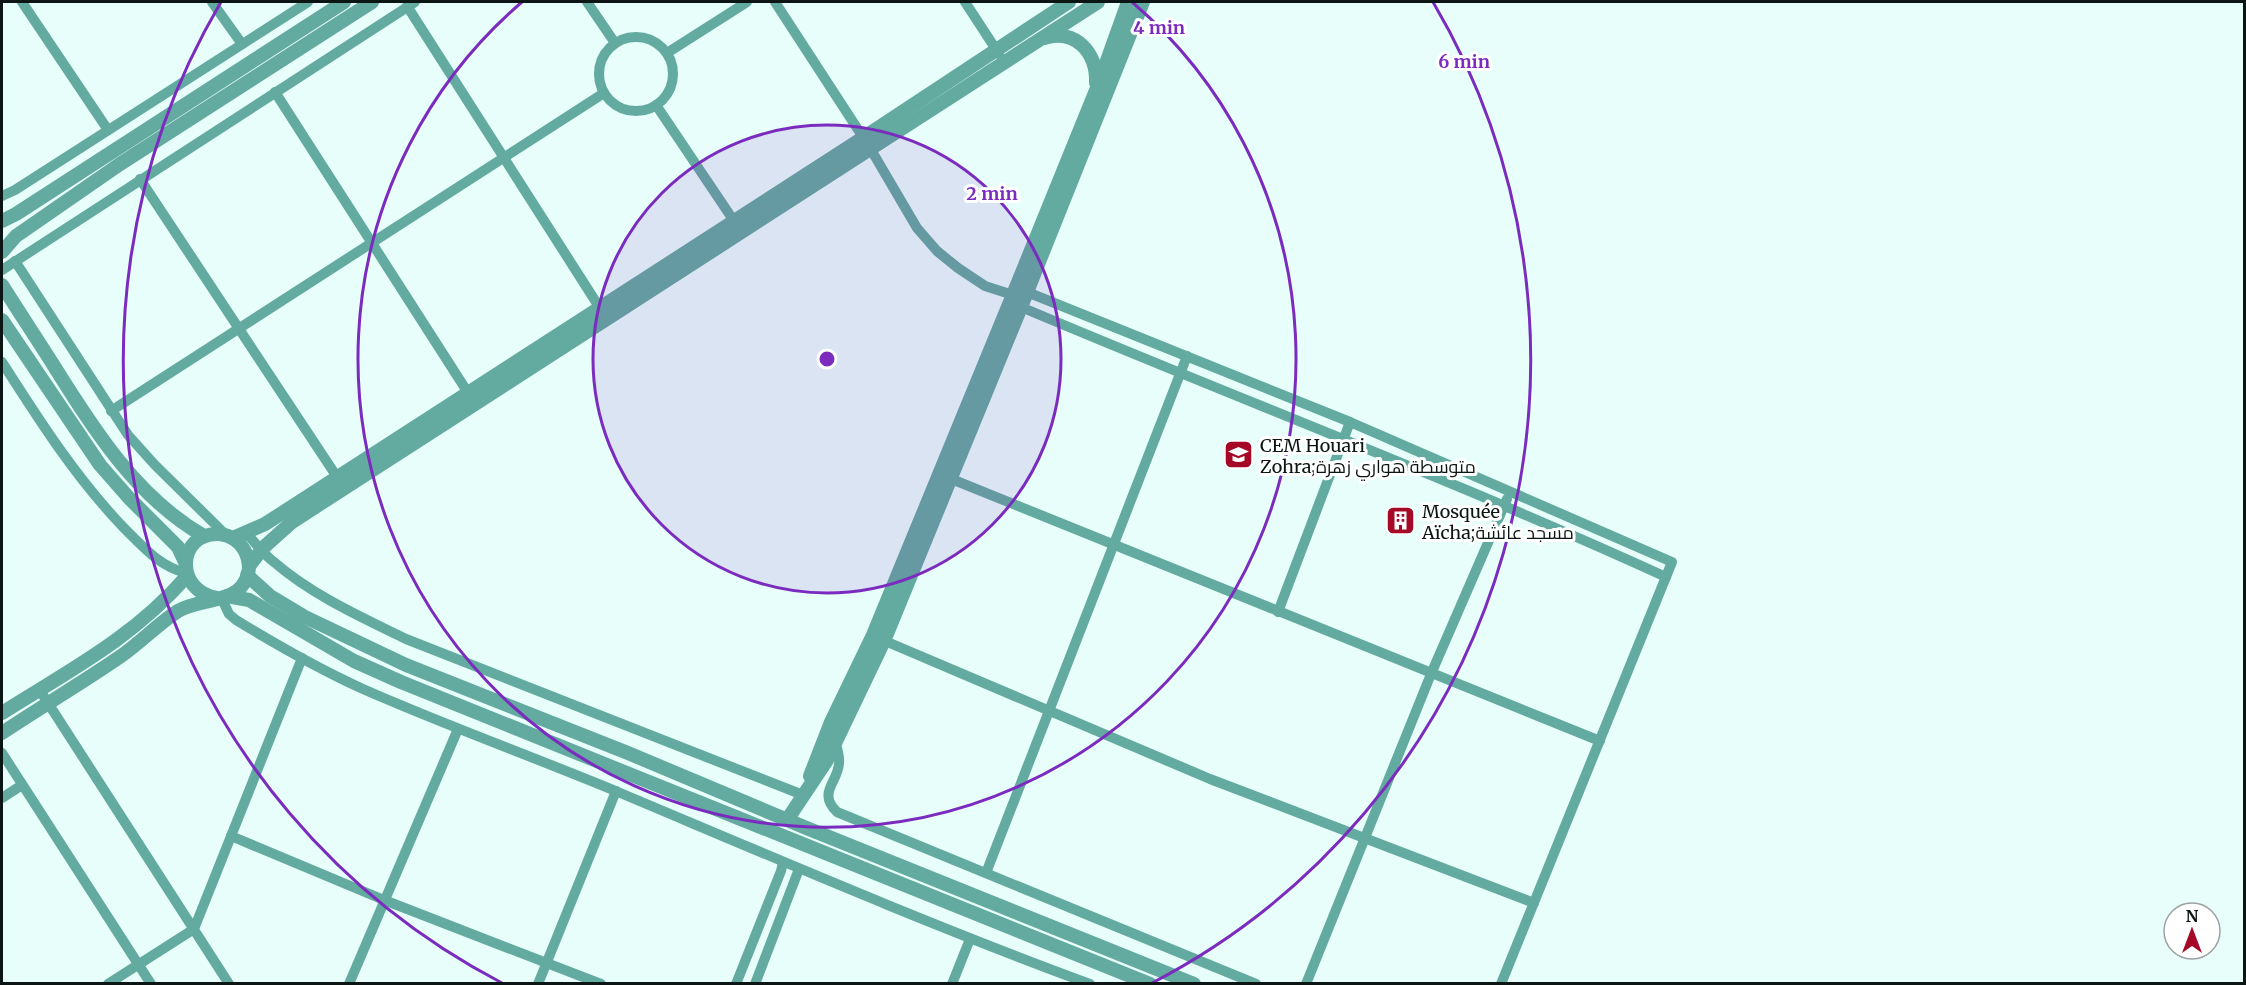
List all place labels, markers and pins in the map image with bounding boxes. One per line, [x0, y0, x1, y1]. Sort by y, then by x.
centre of rings [817, 349, 837, 369]
place label: CEM Houari Zohra;متوسطة هواري زهرة [1260, 434, 1476, 481]
school or university icon: CEM Houari Zohra;متوسطة هواري زهرة [1223, 439, 1255, 471]
place label: Mosquée Aïcha;مسجد عائشة [1421, 500, 1574, 544]
building icon: Mosquée Aïcha;مسجد عائشة [1385, 505, 1417, 537]

